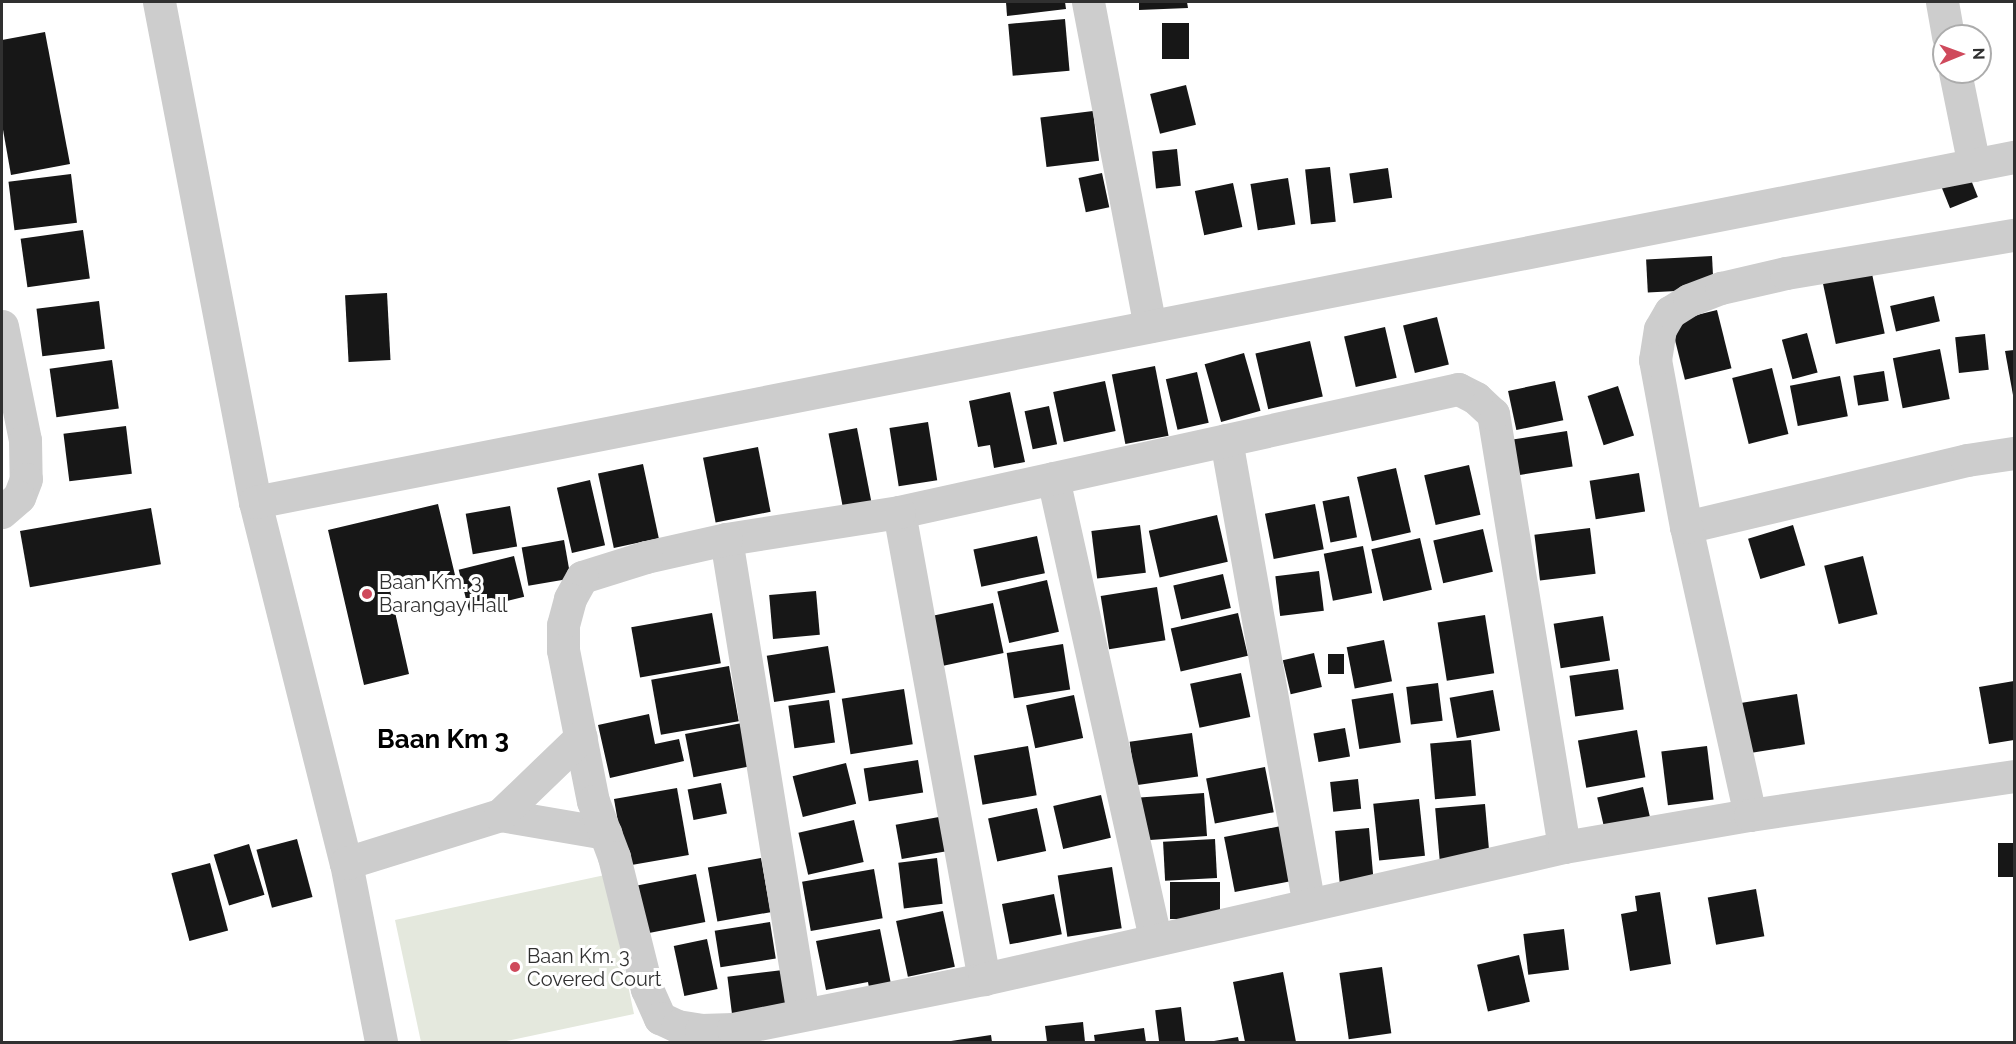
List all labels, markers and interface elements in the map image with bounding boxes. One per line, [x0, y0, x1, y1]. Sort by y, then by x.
north arrow [1932, 24, 1992, 84]
text: N [1969, 47, 1988, 60]
place label: Baan Km. 3 Barangay Hall [379, 570, 508, 617]
marker: Baan Km. 3 Barangay Hall [360, 587, 374, 601]
district label: Baan Km 3 [377, 724, 509, 756]
place label: Baan Km. 3 Covered Court [527, 944, 661, 991]
marker: Baan Km. 3 Covered Court [508, 960, 522, 974]

